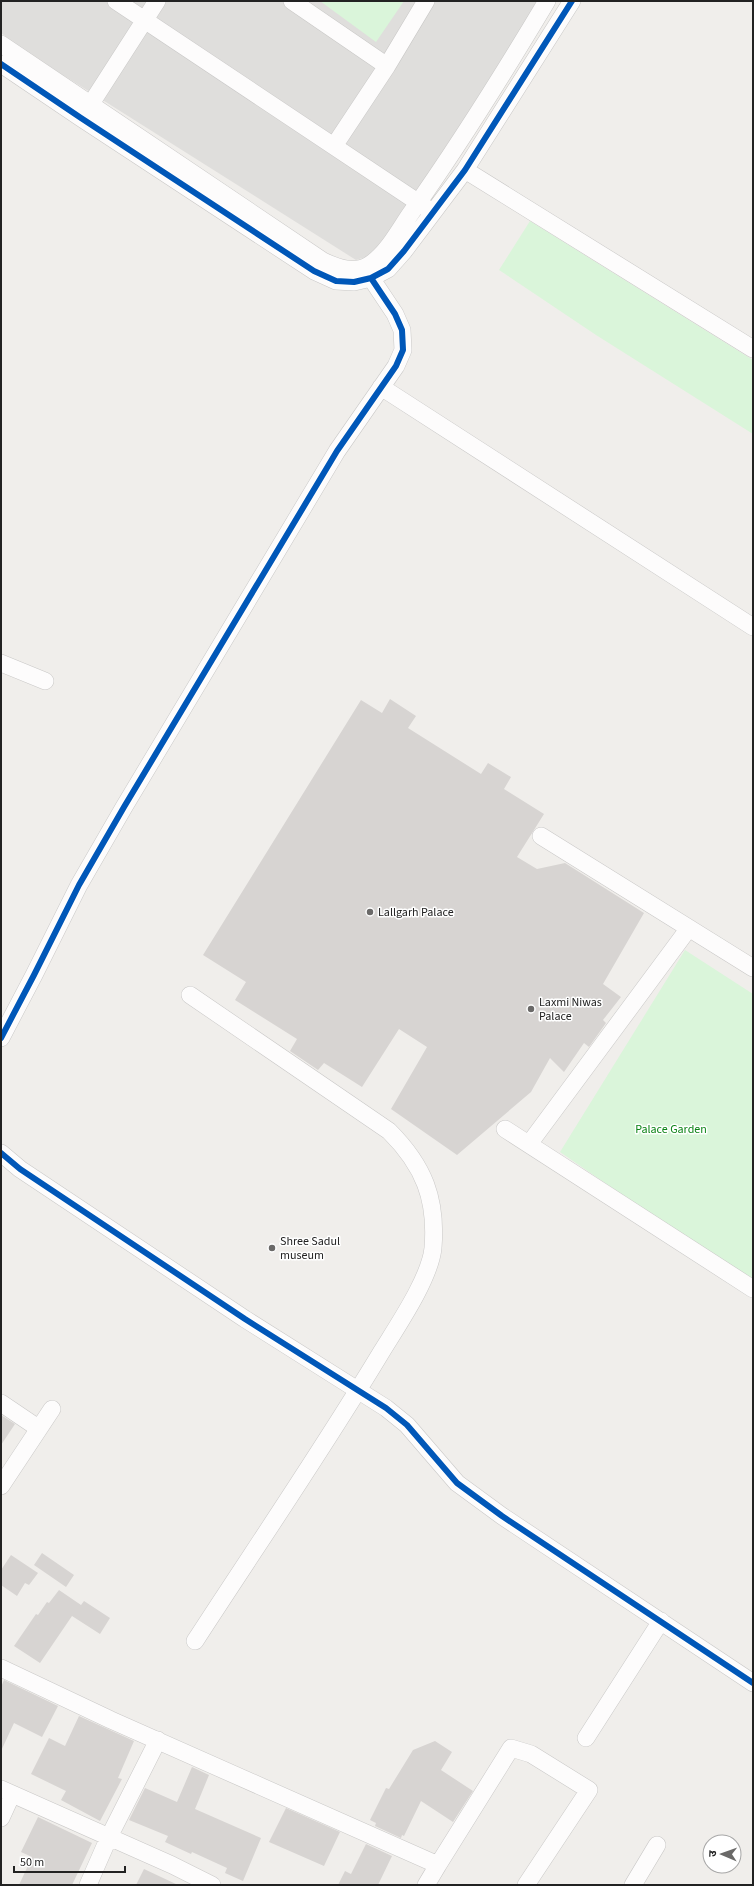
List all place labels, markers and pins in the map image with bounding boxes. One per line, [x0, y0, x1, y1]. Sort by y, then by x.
place label: Lallgarh Palace [378, 904, 454, 921]
marker: Lallgarh Palace [365, 907, 375, 917]
place label: Laxmi Niwas Palace [539, 994, 602, 1025]
marker: Laxmi Niwas Palace [526, 1004, 536, 1014]
place label: Shree Sadul museum [280, 1233, 340, 1264]
marker: Shree Sadul museum [267, 1243, 277, 1253]

